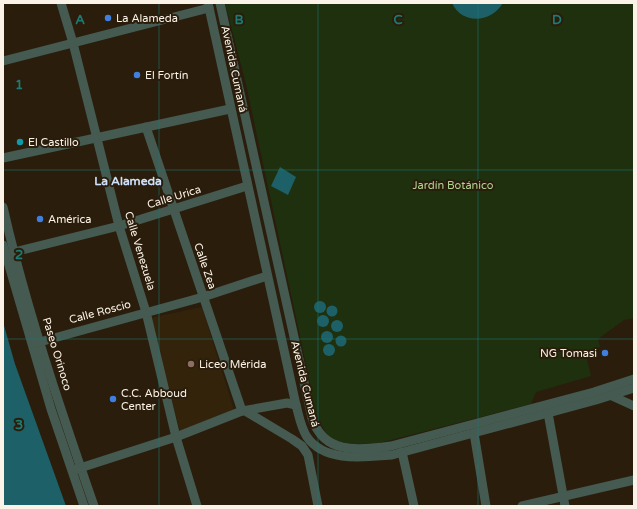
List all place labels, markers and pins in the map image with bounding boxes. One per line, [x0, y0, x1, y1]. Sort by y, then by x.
place label: La Alameda [116, 12, 178, 25]
marker: La Alameda [103, 13, 113, 23]
place label: El Fortín [145, 69, 188, 82]
marker: El Fortín [132, 70, 142, 80]
place label: El Castillo [28, 136, 79, 149]
marker: El Castillo [15, 137, 25, 147]
place label: América [48, 213, 91, 226]
marker: América [35, 214, 45, 224]
place label: NG Tomasi [540, 347, 597, 360]
marker: NG Tomasi [600, 348, 610, 358]
place label: Liceo Mérida [199, 358, 266, 371]
marker: Liceo Mérida [186, 359, 196, 369]
place label: C.C. Abboud Center [121, 387, 187, 413]
marker: C.C. Abboud Center [108, 394, 118, 404]

